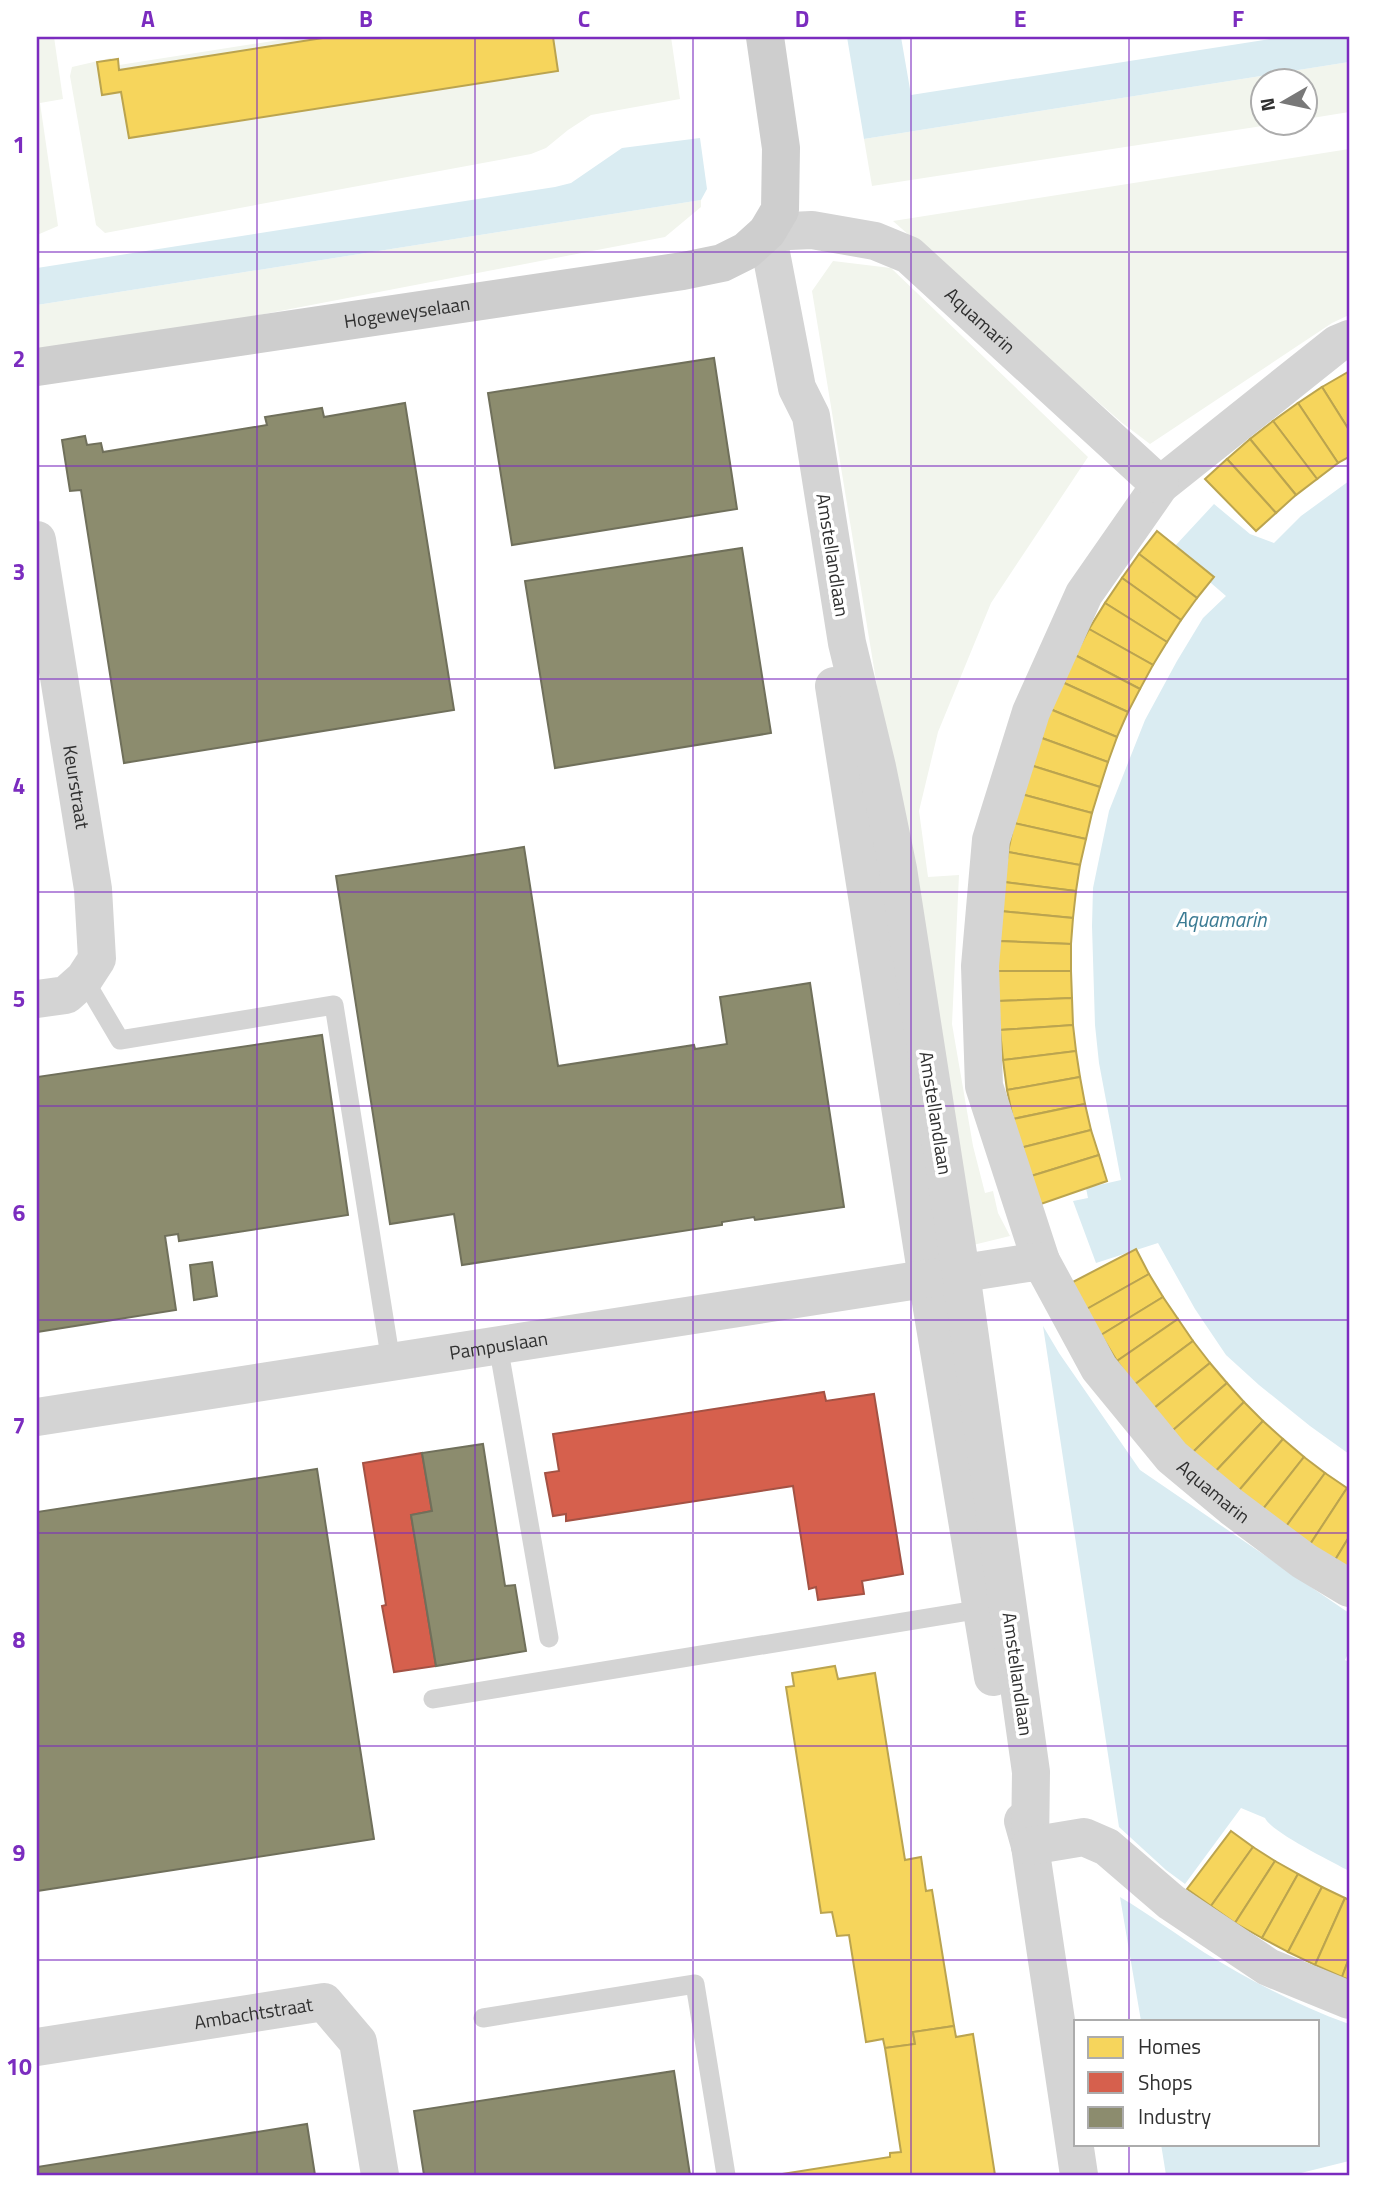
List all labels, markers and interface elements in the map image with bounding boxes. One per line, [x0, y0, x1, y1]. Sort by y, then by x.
text: A [141, 1, 155, 36]
text: B [359, 1, 373, 36]
text: C [578, 1, 590, 36]
text: D [795, 1, 809, 36]
text: E [1014, 1, 1026, 36]
text: F [1232, 1, 1244, 36]
north arrow [1250, 66, 1320, 136]
text: N [1251, 96, 1282, 114]
text: 1 [13, 127, 25, 162]
street label: Aquamarin [939, 280, 1023, 360]
street label: Hogeweyselaan [342, 288, 472, 335]
text: 2 [13, 341, 25, 376]
street label: Amstellandlaan [809, 491, 858, 619]
text: 3 [13, 554, 25, 589]
street label: Keurstraat [56, 743, 98, 831]
text: 4 [13, 768, 25, 803]
water label: Aquamarin [1175, 903, 1267, 935]
text: 5 [13, 981, 25, 1016]
street label: Amstellandlaan [912, 1049, 961, 1177]
text: 6 [13, 1195, 26, 1230]
street label: Pampuslaan [447, 1323, 550, 1367]
text: 7 [13, 1408, 25, 1443]
street label: Aquamarin [1171, 1452, 1257, 1530]
street label: Amstellandlaan [995, 1610, 1042, 1738]
text: 8 [13, 1622, 26, 1657]
text: 9 [13, 1835, 26, 1870]
street label: Ambachtstraat [192, 1989, 315, 2036]
legend [1074, 2020, 1320, 2146]
text: Homes [1138, 2030, 1201, 2062]
text: 10 [6, 2049, 32, 2084]
text: Shops [1138, 2066, 1193, 2098]
text: Industry [1138, 2100, 1211, 2132]

